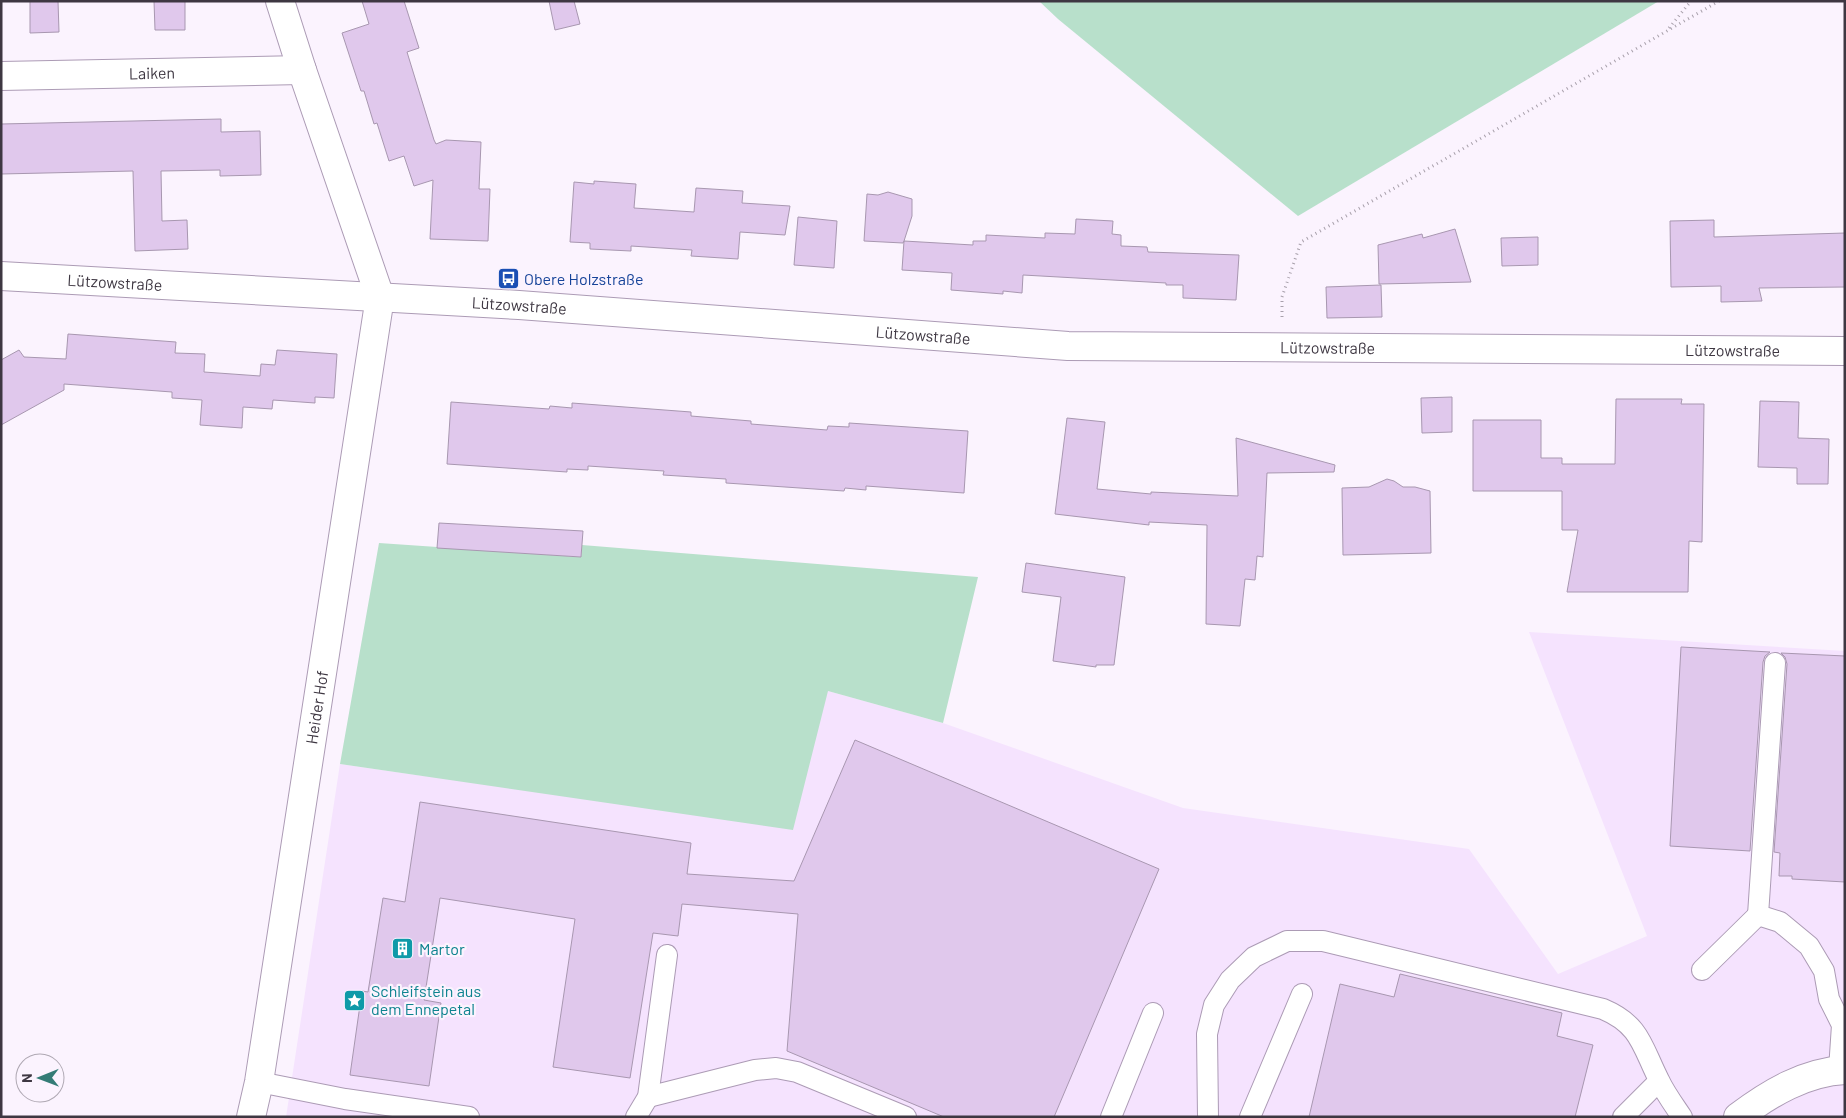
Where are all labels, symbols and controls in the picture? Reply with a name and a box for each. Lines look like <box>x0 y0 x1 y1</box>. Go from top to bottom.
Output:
street label: Laiken <box>129 63 175 82</box>
bus stop icon: Obere Holzstraße <box>496 267 520 291</box>
place label: Obere Holzstraße <box>524 269 643 288</box>
street label: Lützowstraße <box>67 270 163 294</box>
street label: Lützowstraße <box>471 292 567 318</box>
street label: Lützowstraße <box>875 322 971 348</box>
street label: Lützowstraße <box>1280 337 1375 357</box>
street label: Lützowstraße <box>1685 340 1780 360</box>
street label: Heider Hof <box>301 669 331 745</box>
building icon: Martor <box>391 937 415 961</box>
place label: Martor <box>419 939 465 958</box>
place label: Schleifstein aus dem Ennepetal <box>371 981 481 1018</box>
place icon: Schleifstein aus dem Ennepetal <box>343 988 367 1012</box>
north arrow <box>15 1053 65 1103</box>
text: N <box>18 1073 35 1083</box>

